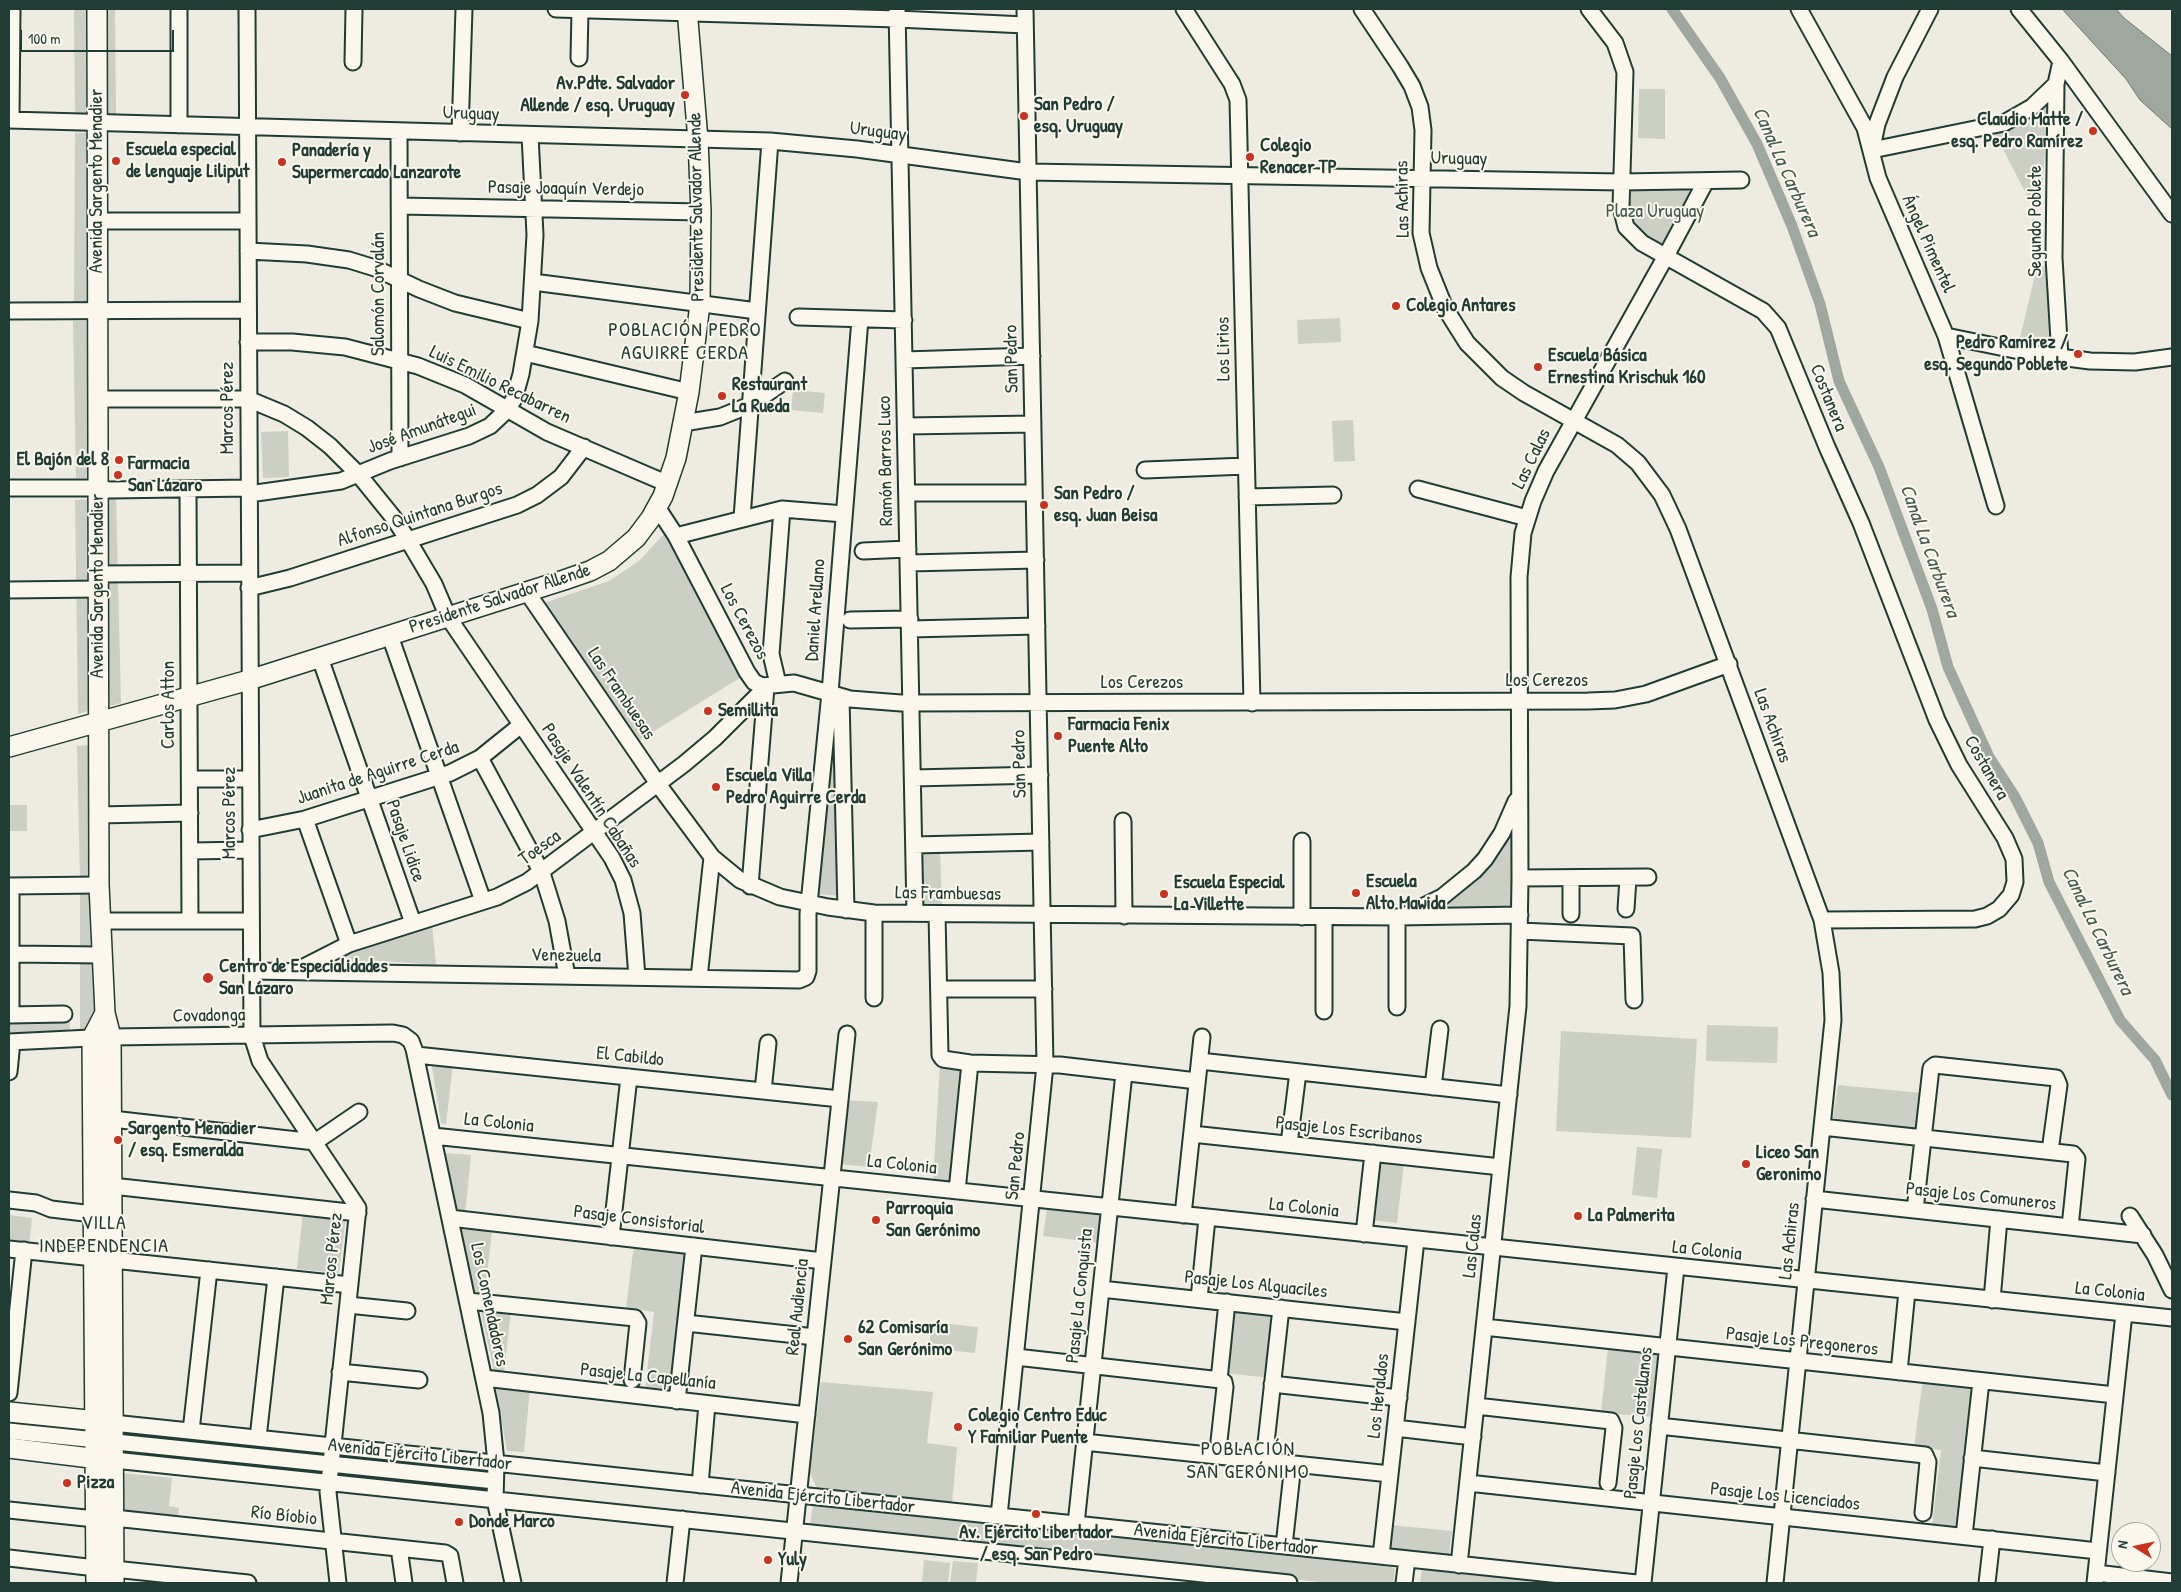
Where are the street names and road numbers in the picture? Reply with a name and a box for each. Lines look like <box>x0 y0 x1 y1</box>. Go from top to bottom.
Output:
street label: Avenida Sargento Menadier <box>86 89 108 273</box>
street label: Uruguay <box>442 102 500 126</box>
street label: Presidente Salvador Allende <box>684 112 710 302</box>
street label: Uruguay <box>848 117 908 147</box>
street label: Uruguay <box>1430 147 1488 171</box>
street label: Las Achiras <box>1391 160 1415 238</box>
street label: Segundo Poblete <box>2025 165 2047 277</box>
street label: Pasaje Joaquín Verdejo <box>488 176 644 202</box>
street label: Ángel Pimentel <box>1896 191 1960 297</box>
street label: Salomón Corvalán <box>368 232 390 356</box>
street label: Los Lirios <box>1212 317 1236 381</box>
street label: San Pedro <box>1000 325 1024 393</box>
street label: Luis Emilio Recabarren <box>426 341 574 429</box>
street label: Costanera <box>1804 361 1852 435</box>
street label: Marcos Pérez <box>217 362 239 454</box>
street label: Ramón Barros Luco <box>873 396 899 526</box>
street label: José Amunátegui <box>364 399 480 459</box>
street label: Las Calas <box>1508 425 1556 493</box>
street label: Alfonso Quintana Burgos <box>335 478 505 552</box>
street label: Avenida Sargento Menadier <box>87 494 109 678</box>
street label: Daniel Arellano <box>801 558 831 662</box>
street label: Presidente Salvador Allende <box>406 559 594 639</box>
street label: Los Cerezos <box>715 580 773 664</box>
street label: Las Frambuesas <box>582 644 660 744</box>
street label: Carlos Atton <box>158 661 180 749</box>
street label: Los Cerezos <box>1506 670 1588 692</box>
street label: Los Cerezos <box>1101 672 1183 694</box>
street label: Las Achiras <box>1748 686 1796 766</box>
street label: Pasaje Valentín Cabañas <box>536 720 646 872</box>
street label: San Pedro <box>1008 730 1032 798</box>
street label: Costanera <box>1959 732 2013 804</box>
street label: Juanita de Aguirre Cerda <box>294 736 462 810</box>
street label: Marcos Pérez <box>219 767 241 859</box>
street label: Pasaje Lidice <box>380 797 430 885</box>
street label: Toesca <box>515 825 565 871</box>
street label: Las Frambuesas <box>895 882 1001 906</box>
street label: Venezuela <box>531 944 601 968</box>
street label: Covadonga <box>172 1004 246 1028</box>
street label: El Cabildo <box>595 1042 665 1072</box>
street label: La Colonia <box>463 1108 535 1138</box>
street label: Pasaje Los Escribanos <box>1274 1112 1424 1150</box>
street label: San Pedro <box>1001 1131 1031 1201</box>
street label: La Colonia <box>866 1150 938 1180</box>
street label: Pasaje Los Comuneros <box>1905 1178 2057 1216</box>
street label: La Colonia <box>1268 1193 1340 1223</box>
street label: Pasaje Consistorial <box>572 1201 706 1239</box>
street label: Las Achiras <box>1775 1201 1805 1281</box>
street label: Marcos Pérez <box>316 1212 348 1306</box>
street label: Las Calas <box>1458 1213 1488 1279</box>
street label: Pasaje La Conquista <box>1062 1228 1098 1364</box>
street label: La Colonia <box>1671 1236 1743 1266</box>
street label: Los Comendadores <box>465 1241 513 1369</box>
street label: Real Audiencia <box>782 1258 814 1356</box>
street label: Pasaje Los Alguaciles <box>1183 1266 1329 1304</box>
street label: La Colonia <box>2074 1277 2146 1307</box>
street label: Pasaje Los Pregoneros <box>1725 1323 1879 1361</box>
street label: Pasaje Los Castellanos <box>1620 1346 1658 1500</box>
street label: Los Heraldos <box>1363 1353 1395 1439</box>
street label: Pasaje La Capellanía <box>579 1359 717 1395</box>
street label: Avenida Ejército Libertador <box>327 1434 513 1476</box>
street label: Avenida Ejército Libertador <box>730 1477 916 1519</box>
street label: Pasaje Los Licenciados <box>1709 1478 1861 1516</box>
street label: Río Bíobio <box>250 1501 318 1531</box>
street label: Avenida Ejército Libertador <box>1133 1519 1319 1561</box>

